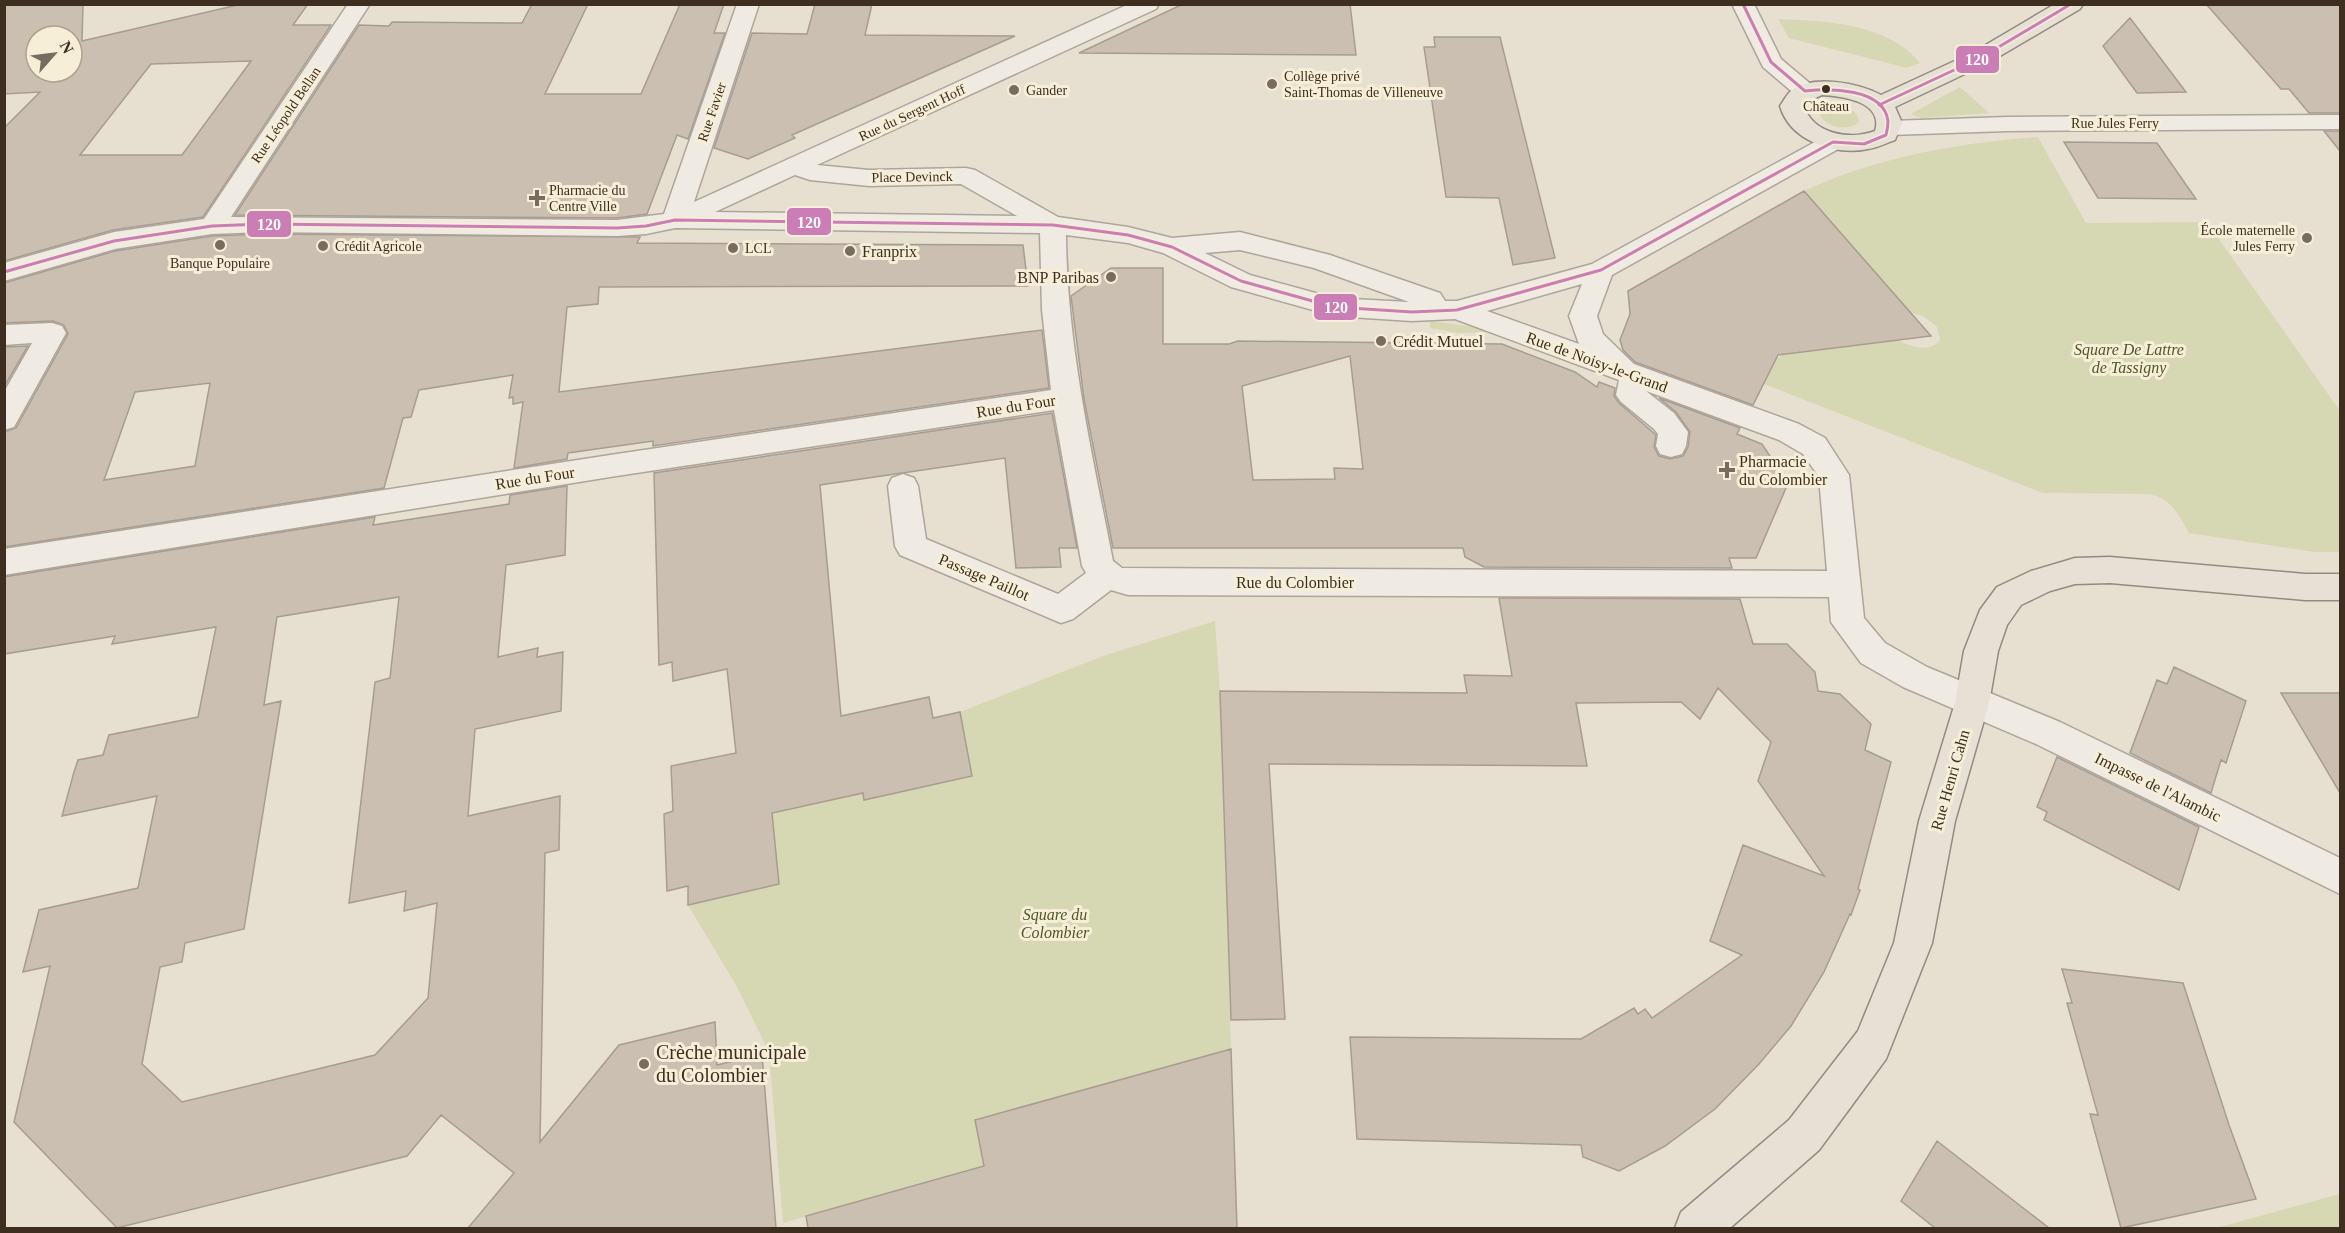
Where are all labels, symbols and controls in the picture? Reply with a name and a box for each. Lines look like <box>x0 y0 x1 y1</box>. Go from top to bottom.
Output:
north arrow <box>24 24 84 84</box>
text: N <box>57 38 77 57</box>
line badge: 120 <box>1955 45 2000 74</box>
text: 120 <box>1965 51 1989 68</box>
street label: Rue Léopold Bellan <box>248 64 324 166</box>
place label: Collège privé Saint-Thomas de Villeneuve <box>1284 69 1443 100</box>
marker: Collège privé Saint-Thomas de Villeneuve <box>1265 77 1279 91</box>
street label: Rue Favier <box>695 80 729 144</box>
street label: Rue du Sergent Hoff <box>856 82 968 144</box>
marker: Gander <box>1007 83 1021 97</box>
place label: Gander <box>1026 83 1068 98</box>
marker: Château <box>1820 83 1832 95</box>
place label: Château <box>1803 99 1849 114</box>
street label: Rue Jules Ferry <box>2071 116 2159 131</box>
street label: Place Devinck <box>871 169 953 185</box>
place label: Pharmacie du Centre Ville <box>549 183 626 214</box>
marker: Pharmacie du Centre Ville <box>530 191 544 205</box>
line badge: 120 <box>786 207 832 236</box>
line badge: 120 <box>246 210 292 238</box>
text: 120 <box>797 214 821 231</box>
text: 120 <box>257 216 281 233</box>
place label: École maternelle Jules Ferry <box>2201 222 2295 254</box>
marker: École maternelle Jules Ferry <box>2300 231 2314 245</box>
marker: Banque Populaire <box>213 238 227 252</box>
marker: Crédit Agricole <box>316 239 330 253</box>
place label: Crédit Agricole <box>335 239 422 254</box>
marker: LCL <box>726 241 740 255</box>
place label: LCL <box>745 241 771 256</box>
place label: Franprix <box>862 243 917 261</box>
marker: Franprix <box>843 244 857 258</box>
place label: Banque Populaire <box>170 256 270 271</box>
place label: BNP Paribas <box>1017 269 1099 286</box>
marker: BNP Paribas <box>1104 270 1118 284</box>
line badge: 120 <box>1313 293 1358 321</box>
text: 120 <box>1324 299 1348 316</box>
street label: Rue de Noisy-le-Grand <box>1524 328 1670 396</box>
place label: Crédit Mutuel <box>1393 333 1484 350</box>
marker: Crédit Mutuel <box>1374 334 1388 348</box>
park label: Square De Lattre de Tassigny <box>2074 341 2184 377</box>
street label: Rue du Four <box>975 391 1058 421</box>
place label: Pharmacie du Colombier <box>1739 453 1828 488</box>
street label: Rue du Four <box>494 463 577 493</box>
marker: Pharmacie du Colombier <box>1720 463 1734 477</box>
street label: Passage Paillot <box>936 550 1032 605</box>
street label: Rue du Colombier <box>1236 574 1355 591</box>
street label: Rue Henri Cahn <box>1927 728 1973 832</box>
street label: Impasse de l'Alambic <box>2092 749 2224 826</box>
park label: Square du Colombier <box>1021 906 1090 941</box>
place label: Crèche municipale du Colombier <box>656 1041 807 1086</box>
marker: Crèche municipale du Colombier <box>637 1057 651 1071</box>

